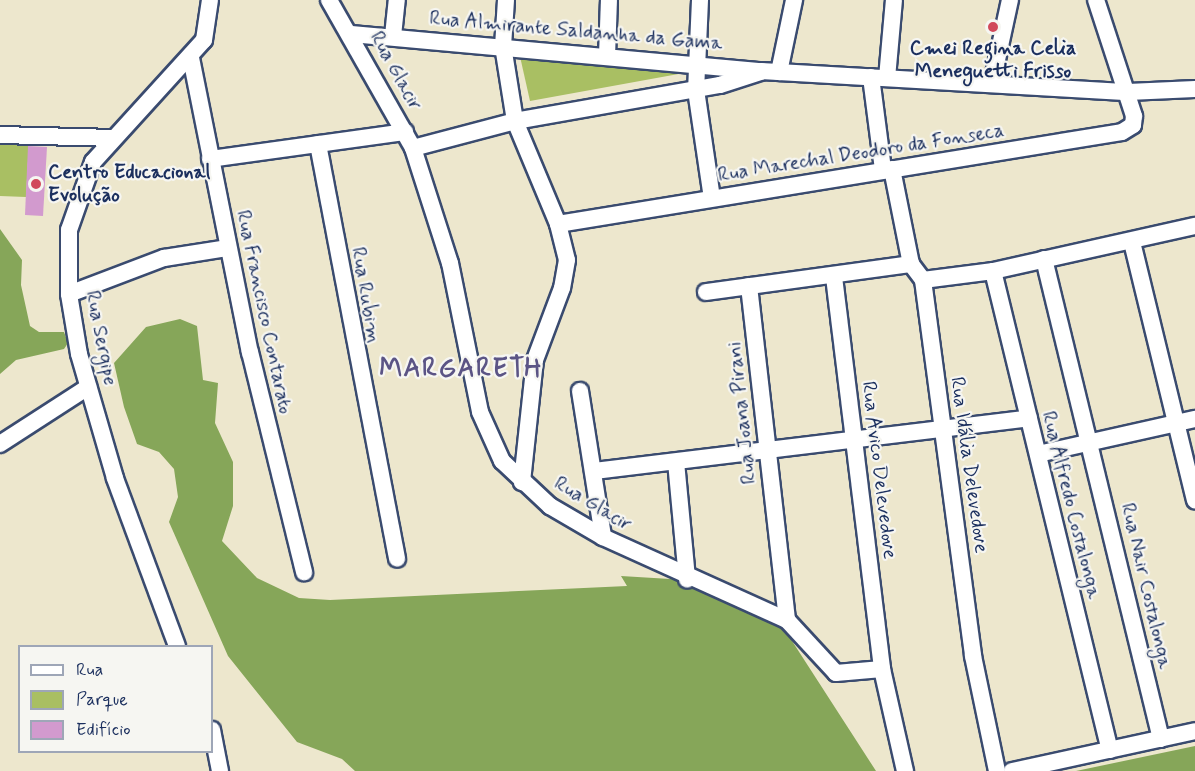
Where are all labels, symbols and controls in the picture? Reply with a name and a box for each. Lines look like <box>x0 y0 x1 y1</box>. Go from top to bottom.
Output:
street label: Rua Almirante Saldanha da Gama <box>430 6 722 56</box>
marker: Cmei Regina Celia Meneguetti Frisso <box>986 20 1000 34</box>
street label: Rua Glacir <box>365 28 427 114</box>
place label: Cmei Regina Celia Meneguetti Frisso <box>910 36 1076 83</box>
street label: Rua Marechal Deodoro da Fonseca <box>720 119 1002 187</box>
place label: Centro Educacional Evolução <box>48 160 210 207</box>
marker: Centro Educacional Evolução <box>29 177 43 191</box>
street label: Rua Francisco Contarato <box>230 207 298 417</box>
street label: Rua Rubim <box>346 246 386 344</box>
street label: Rua Sergipe <box>80 288 122 388</box>
street label: Rua Joana Pirani <box>722 339 762 487</box>
district label: MARGARETH <box>378 354 544 386</box>
street label: Rua Idália Delevedove <box>944 373 994 557</box>
street label: Rua Avico Delevedove <box>856 382 902 558</box>
street label: Rua Alfredo Costalonga <box>1036 407 1106 603</box>
street label: Rua Glacir <box>550 472 636 536</box>
street label: Rua Nair Costalonga <box>1115 500 1177 672</box>
legend <box>18 645 213 753</box>
text: Rua <box>76 658 103 682</box>
text: Parque <box>76 688 128 712</box>
text: Edifício <box>76 718 131 742</box>

